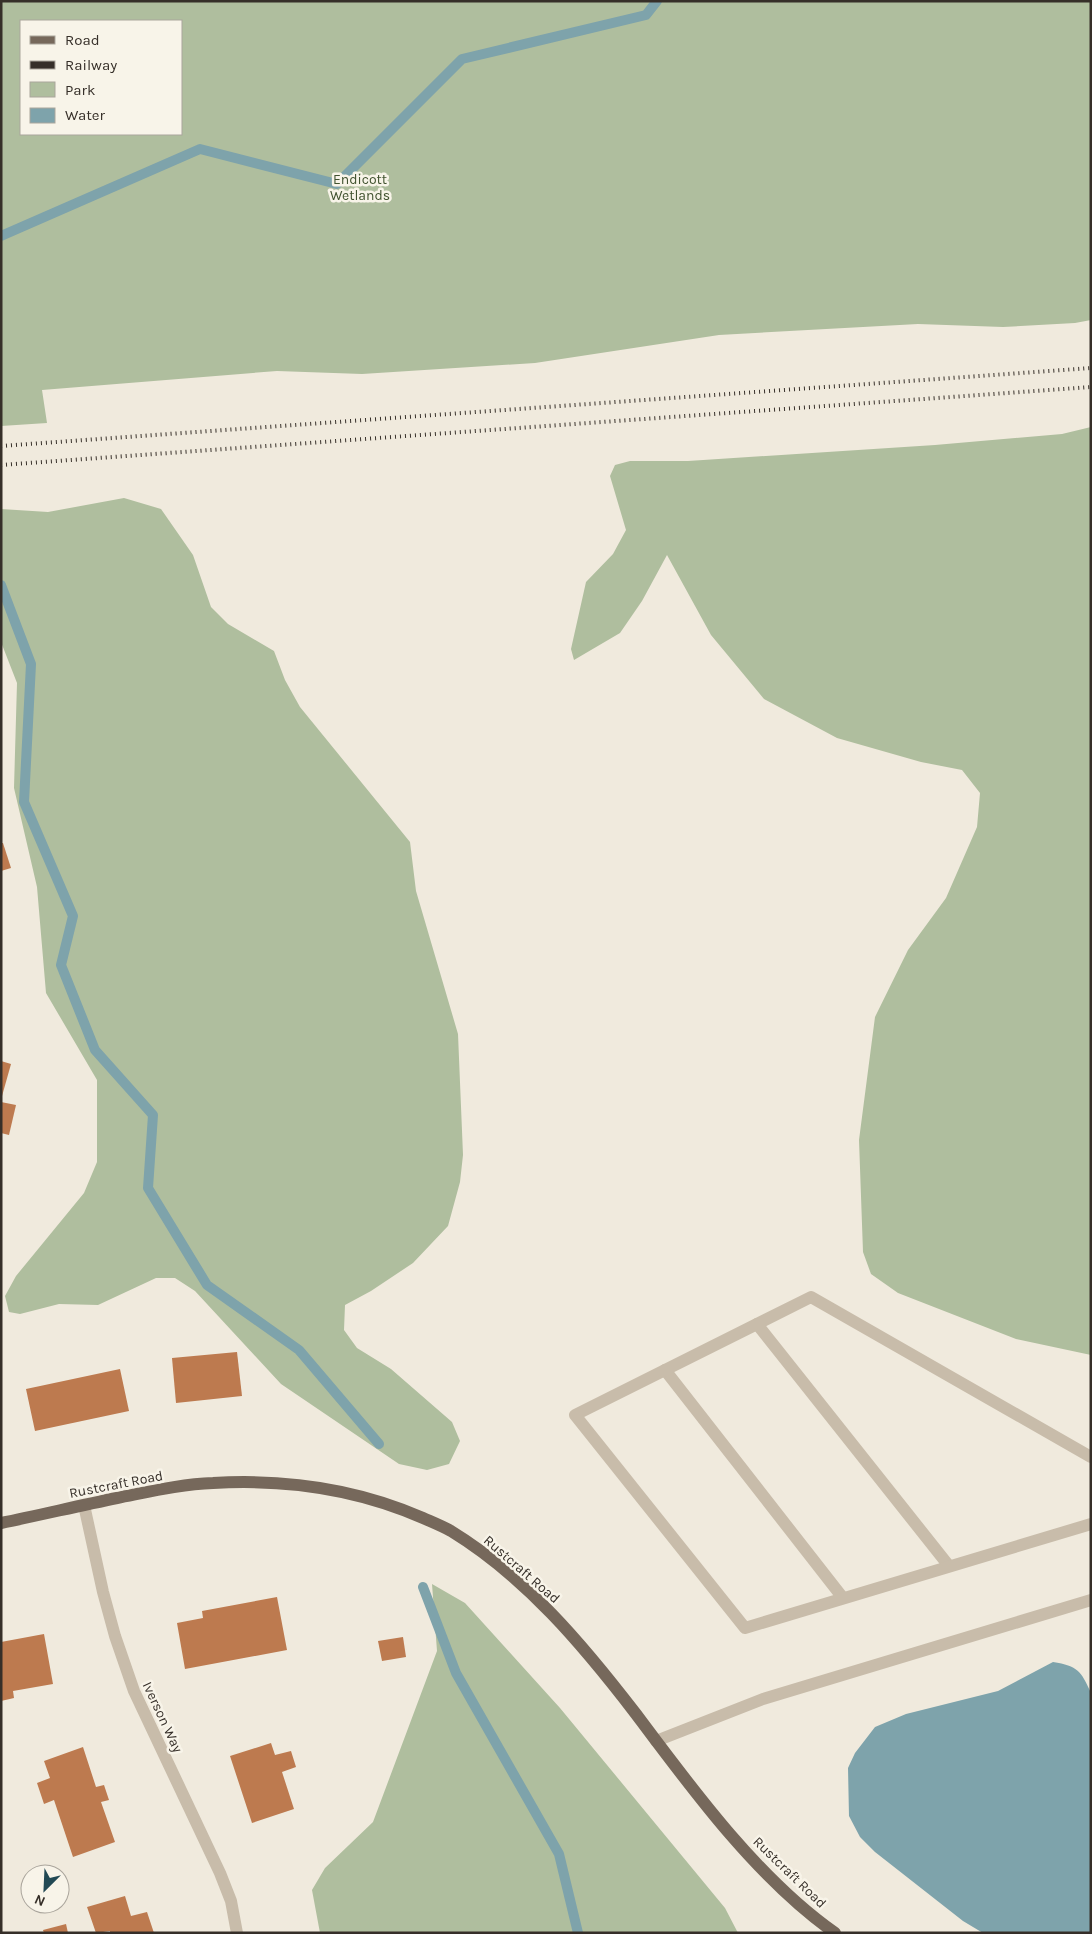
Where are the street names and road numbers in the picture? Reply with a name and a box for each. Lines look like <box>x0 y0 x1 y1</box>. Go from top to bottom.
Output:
street label: Rustcraft Road <box>68 1467 164 1502</box>
street label: Rustcraft Road <box>480 1532 563 1607</box>
street label: Iverson Way <box>139 1679 187 1756</box>
street label: Rustcraft Road <box>749 1833 830 1912</box>

